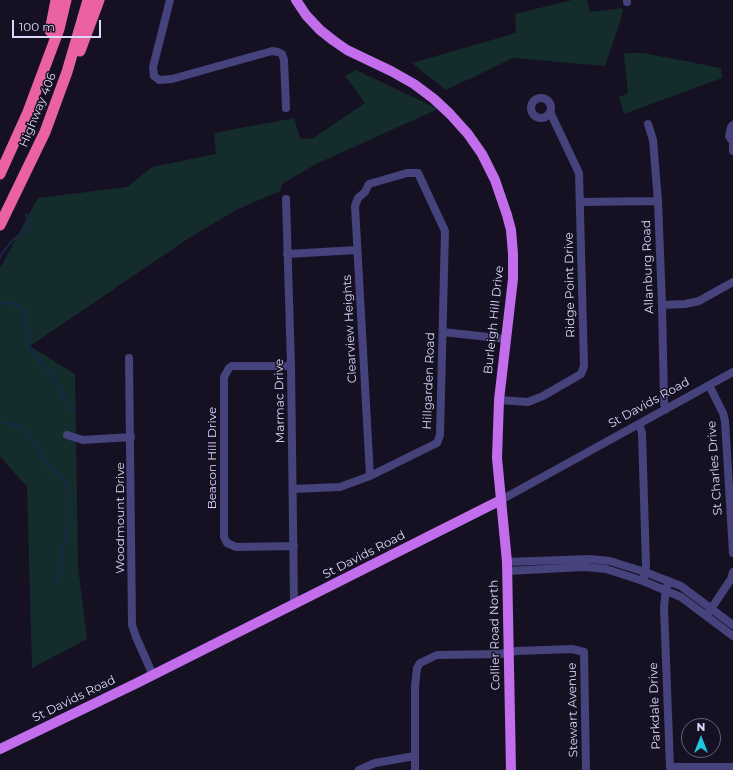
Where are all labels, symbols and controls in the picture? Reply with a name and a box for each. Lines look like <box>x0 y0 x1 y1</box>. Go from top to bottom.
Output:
scale bar <box>14 12 103 38</box>
text: 100 m <box>19 19 55 34</box>
street label: Highway 406 <box>16 71 60 149</box>
street label: Allanburg Road <box>639 220 657 314</box>
street label: Ridge Point Drive <box>562 232 578 338</box>
street label: Burleigh Hill Drive <box>481 265 507 375</box>
street label: Clearview Heights <box>340 274 360 384</box>
street label: Hillgarden Road <box>420 332 438 430</box>
street label: Marmac Drive <box>272 359 288 443</box>
street label: St Davids Road <box>606 375 692 431</box>
street label: Beacon Hill Drive <box>205 407 219 509</box>
street label: St Charles Drive <box>705 420 725 516</box>
street label: Woodmount Drive <box>113 462 127 574</box>
street label: St Davids Road <box>320 528 408 582</box>
street label: Collier Road North <box>487 580 503 690</box>
street label: Stewart Avenue <box>565 662 581 758</box>
street label: Parkdale Drive <box>646 662 664 750</box>
street label: St Davids Road <box>30 673 118 725</box>
north arrow <box>681 718 721 758</box>
text: N <box>697 720 705 734</box>

